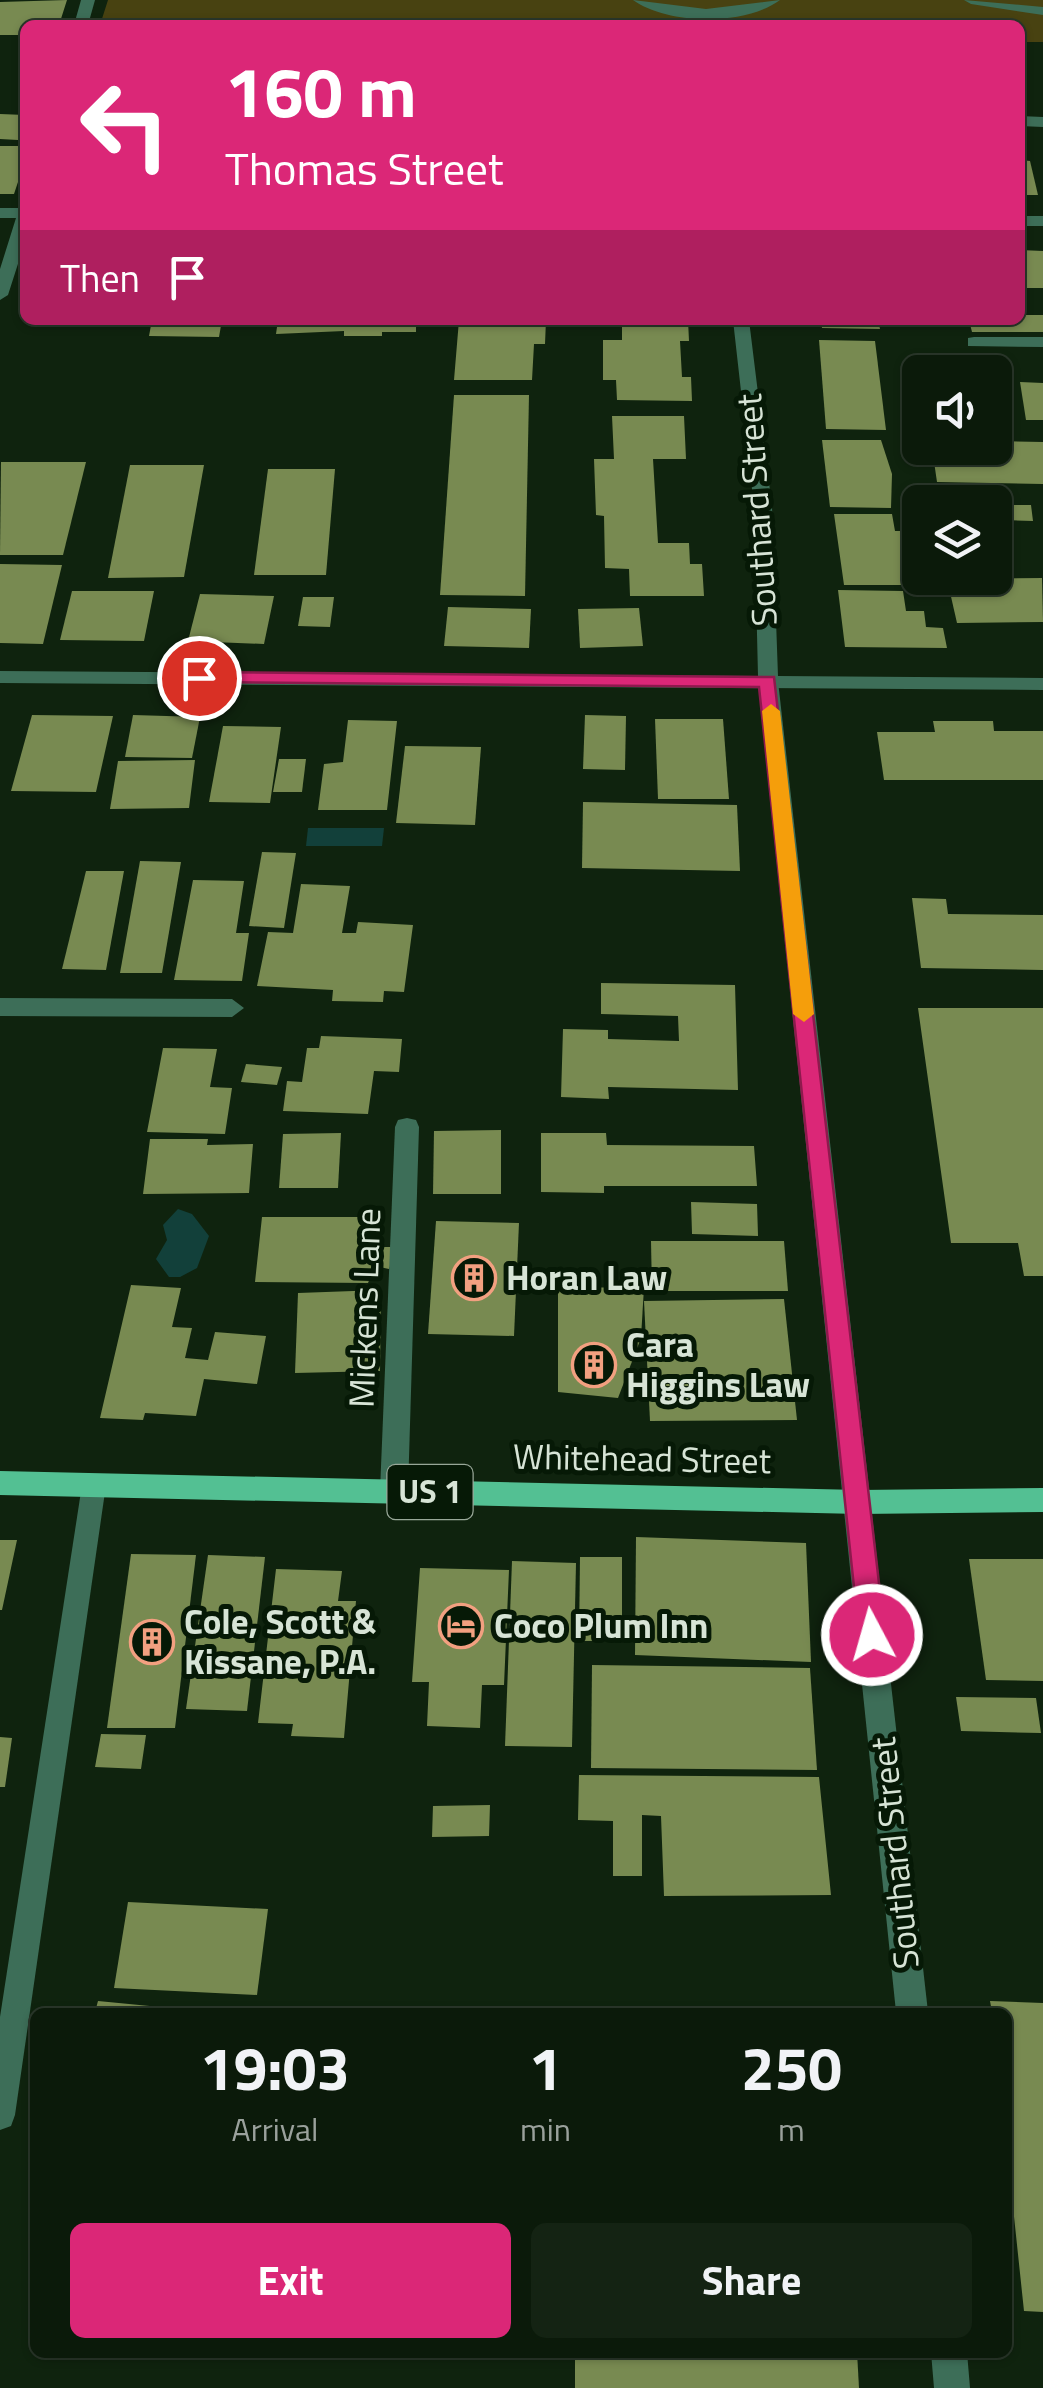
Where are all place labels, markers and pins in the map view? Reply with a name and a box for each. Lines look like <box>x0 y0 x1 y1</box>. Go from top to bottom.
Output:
pin <box>157 636 242 721</box>
place label: Horan Law <box>506 1250 667 1304</box>
building icon: Horan Law <box>451 1255 497 1301</box>
place label: Cara Higgins Law <box>626 1317 810 1411</box>
building icon: Cara Higgins Law <box>571 1342 617 1388</box>
place label: Cole, Scott & Kissane, P.A. <box>184 1594 377 1688</box>
place label: Coco Plum Inn <box>494 1598 708 1652</box>
hotel icon: Coco Plum Inn <box>438 1603 484 1649</box>
building icon: Cole, Scott & Kissane, P.A. <box>129 1619 175 1665</box>

